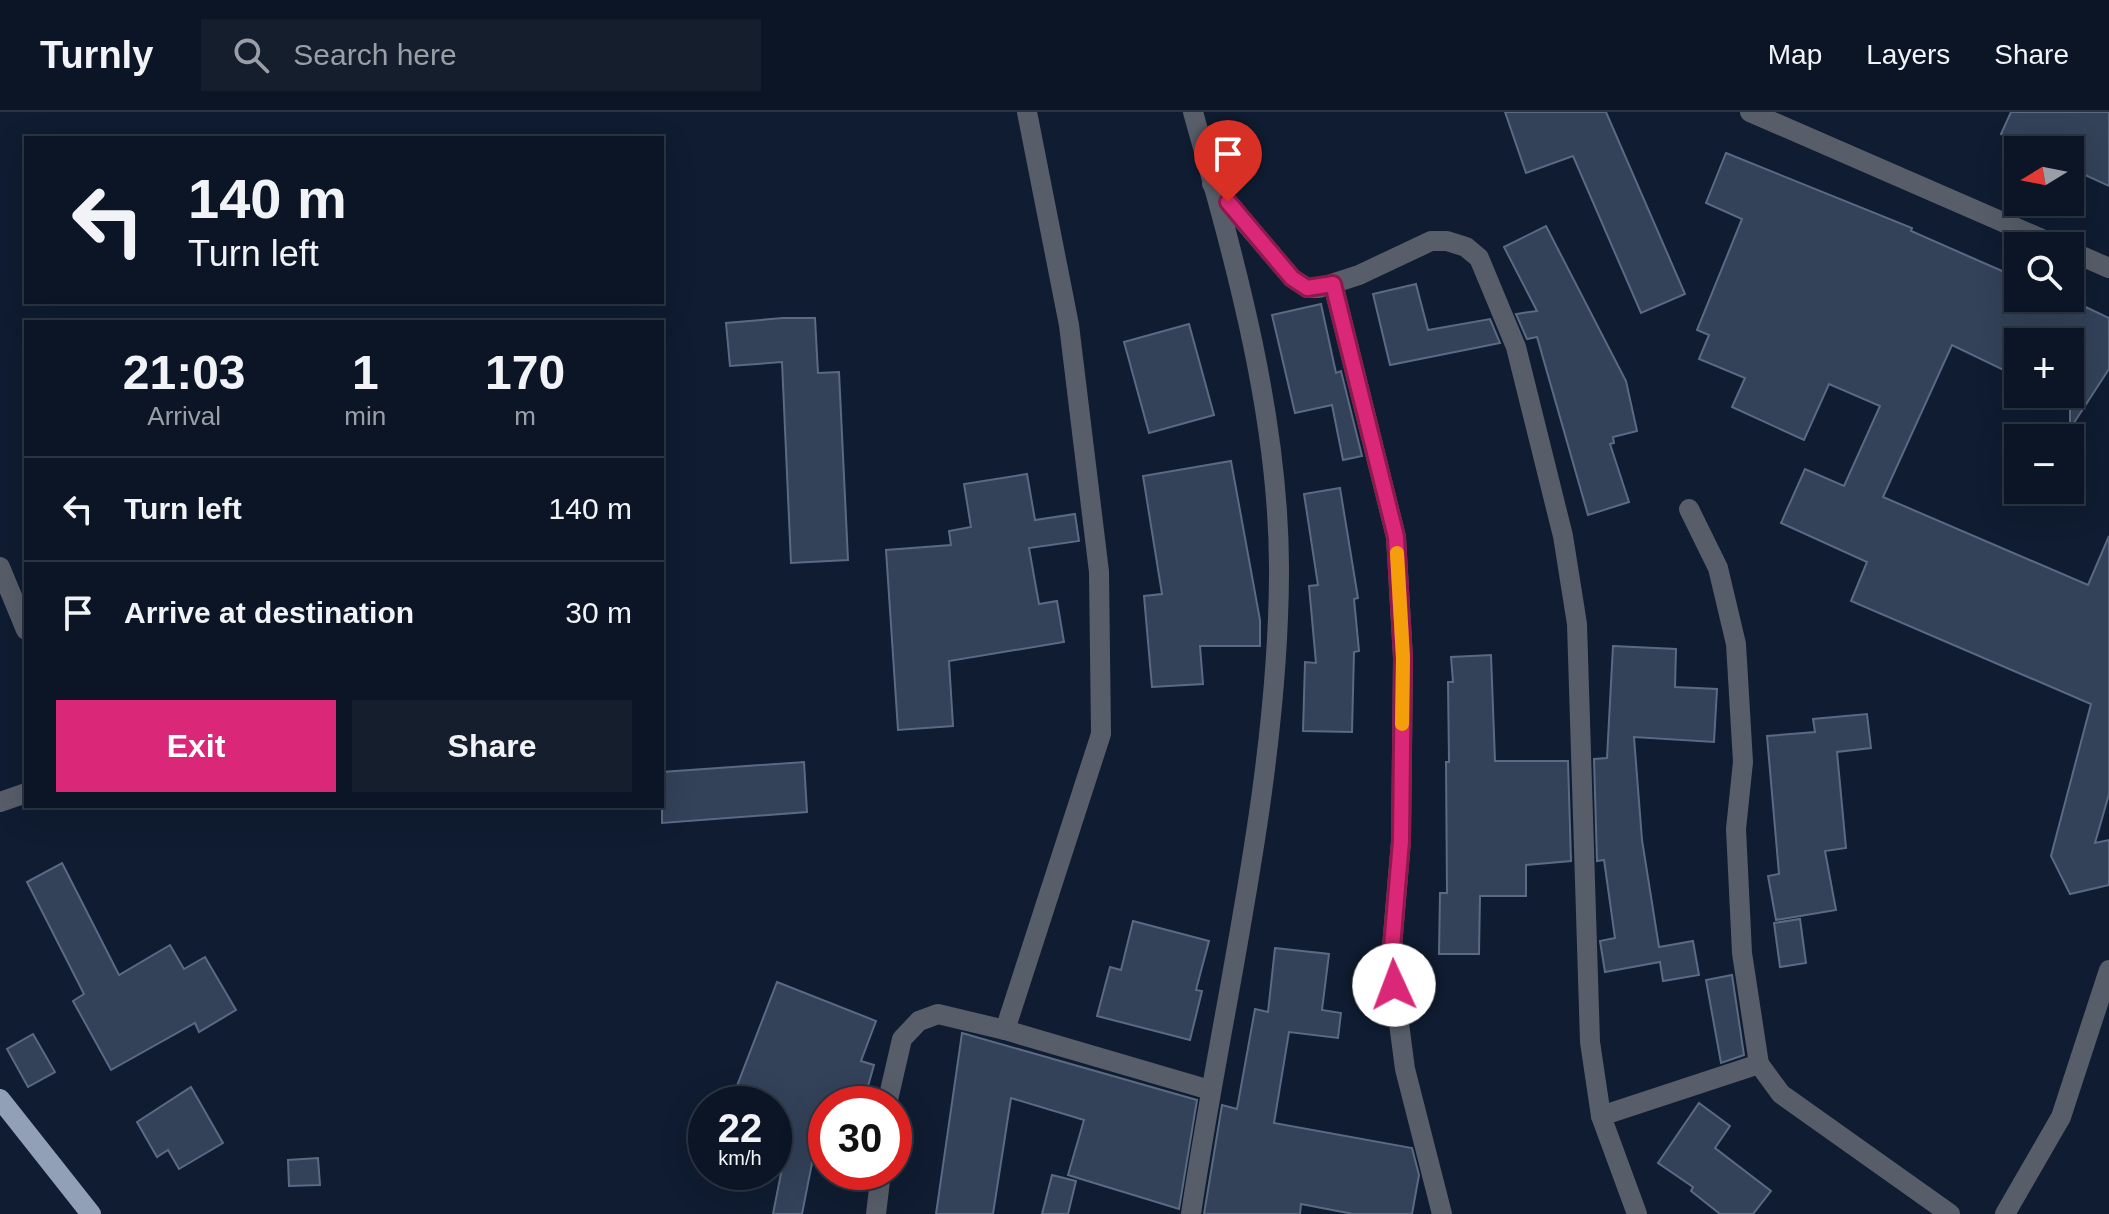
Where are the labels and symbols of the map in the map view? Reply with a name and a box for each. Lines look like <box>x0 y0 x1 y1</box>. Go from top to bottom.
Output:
pin <box>1194 120 1262 202</box>
north arrow <box>2004 136 2084 216</box>
position arrow <box>1352 943 1436 1027</box>
speed limit sign: 30 <box>808 1086 912 1190</box>

